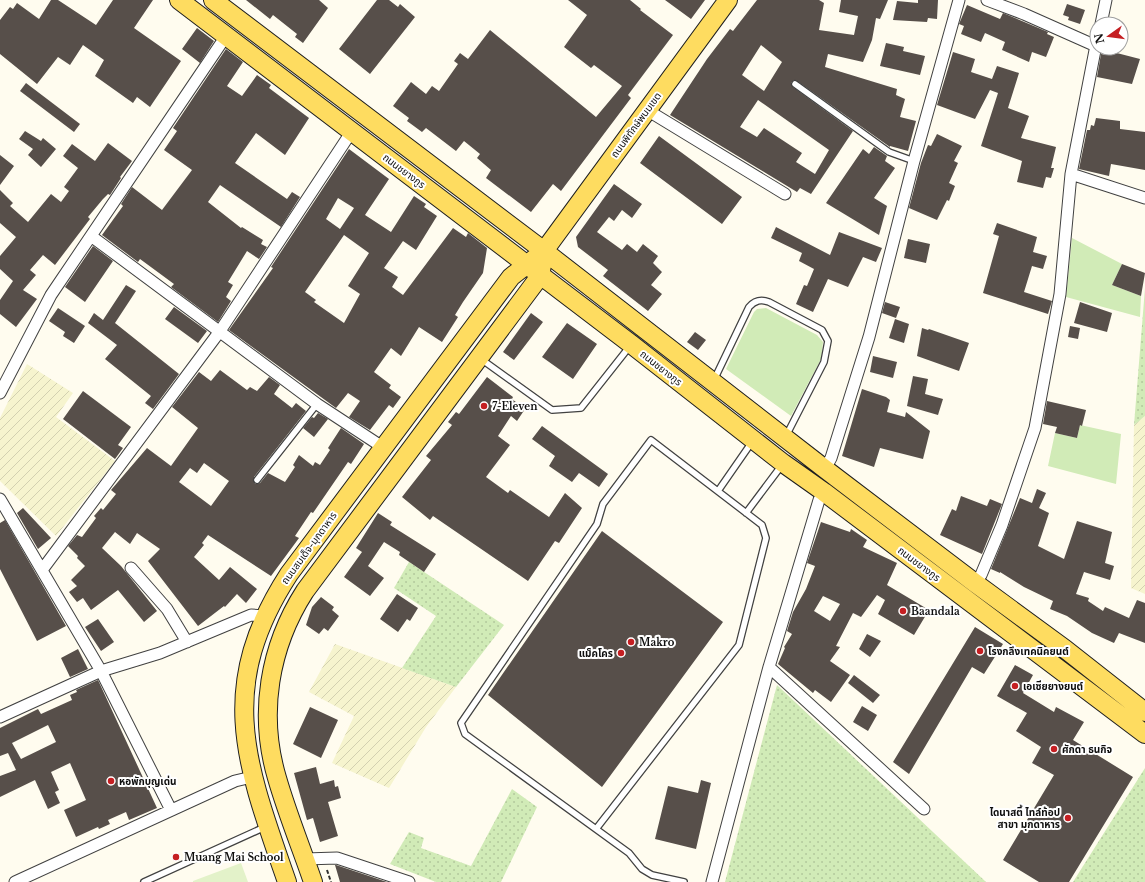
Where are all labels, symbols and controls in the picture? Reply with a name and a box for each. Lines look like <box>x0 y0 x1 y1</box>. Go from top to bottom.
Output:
north arrow <box>1089 16 1129 56</box>
text: N <box>1091 31 1107 45</box>
street label: ถนนพิทักษ์พนมเขต <box>608 90 664 160</box>
street label: ถนนชยางกูร <box>380 151 428 191</box>
street label: ถนนชยางกูร <box>637 347 685 389</box>
place label: 7-Eleven <box>492 400 538 413</box>
marker: 7-Eleven <box>479 401 489 411</box>
street label: ถนนสมเด็จ-มุกดาหาร <box>278 509 340 587</box>
street label: ถนนชยางกูร <box>895 544 943 584</box>
place label: Baandala <box>911 605 960 618</box>
marker: Baandala <box>898 606 908 616</box>
place label: Makro <box>639 636 675 649</box>
marker: Makro <box>626 637 636 647</box>
place label: โรงกลึงเทคนิคยนต์ <box>988 645 1069 658</box>
marker: โรงกลึงเทคนิคยนต์ <box>975 646 985 656</box>
place label: แม็คโคร <box>579 647 613 660</box>
marker: แม็คโคร <box>616 648 626 658</box>
place label: เอเซียยางยนต์ <box>1023 680 1083 693</box>
marker: เอเซียยางยนต์ <box>1010 681 1020 691</box>
place label: ศักดา ธนกิจ <box>1062 743 1112 756</box>
marker: ศักดา ธนกิจ <box>1049 744 1059 754</box>
place label: หอพักบุญเด่น <box>119 775 176 788</box>
marker: หอพักบุญเด่น <box>106 776 116 786</box>
place label: ไดนาสตี้ ไทล์ท้อป สาขา มุกดาหาร <box>990 804 1060 831</box>
marker: ไดนาสตี้ ไทล์ท้อป สาขา มุกดาหาร <box>1063 813 1073 823</box>
place label: Muang Mai School <box>184 851 284 864</box>
marker: Muang Mai School <box>171 852 181 862</box>

